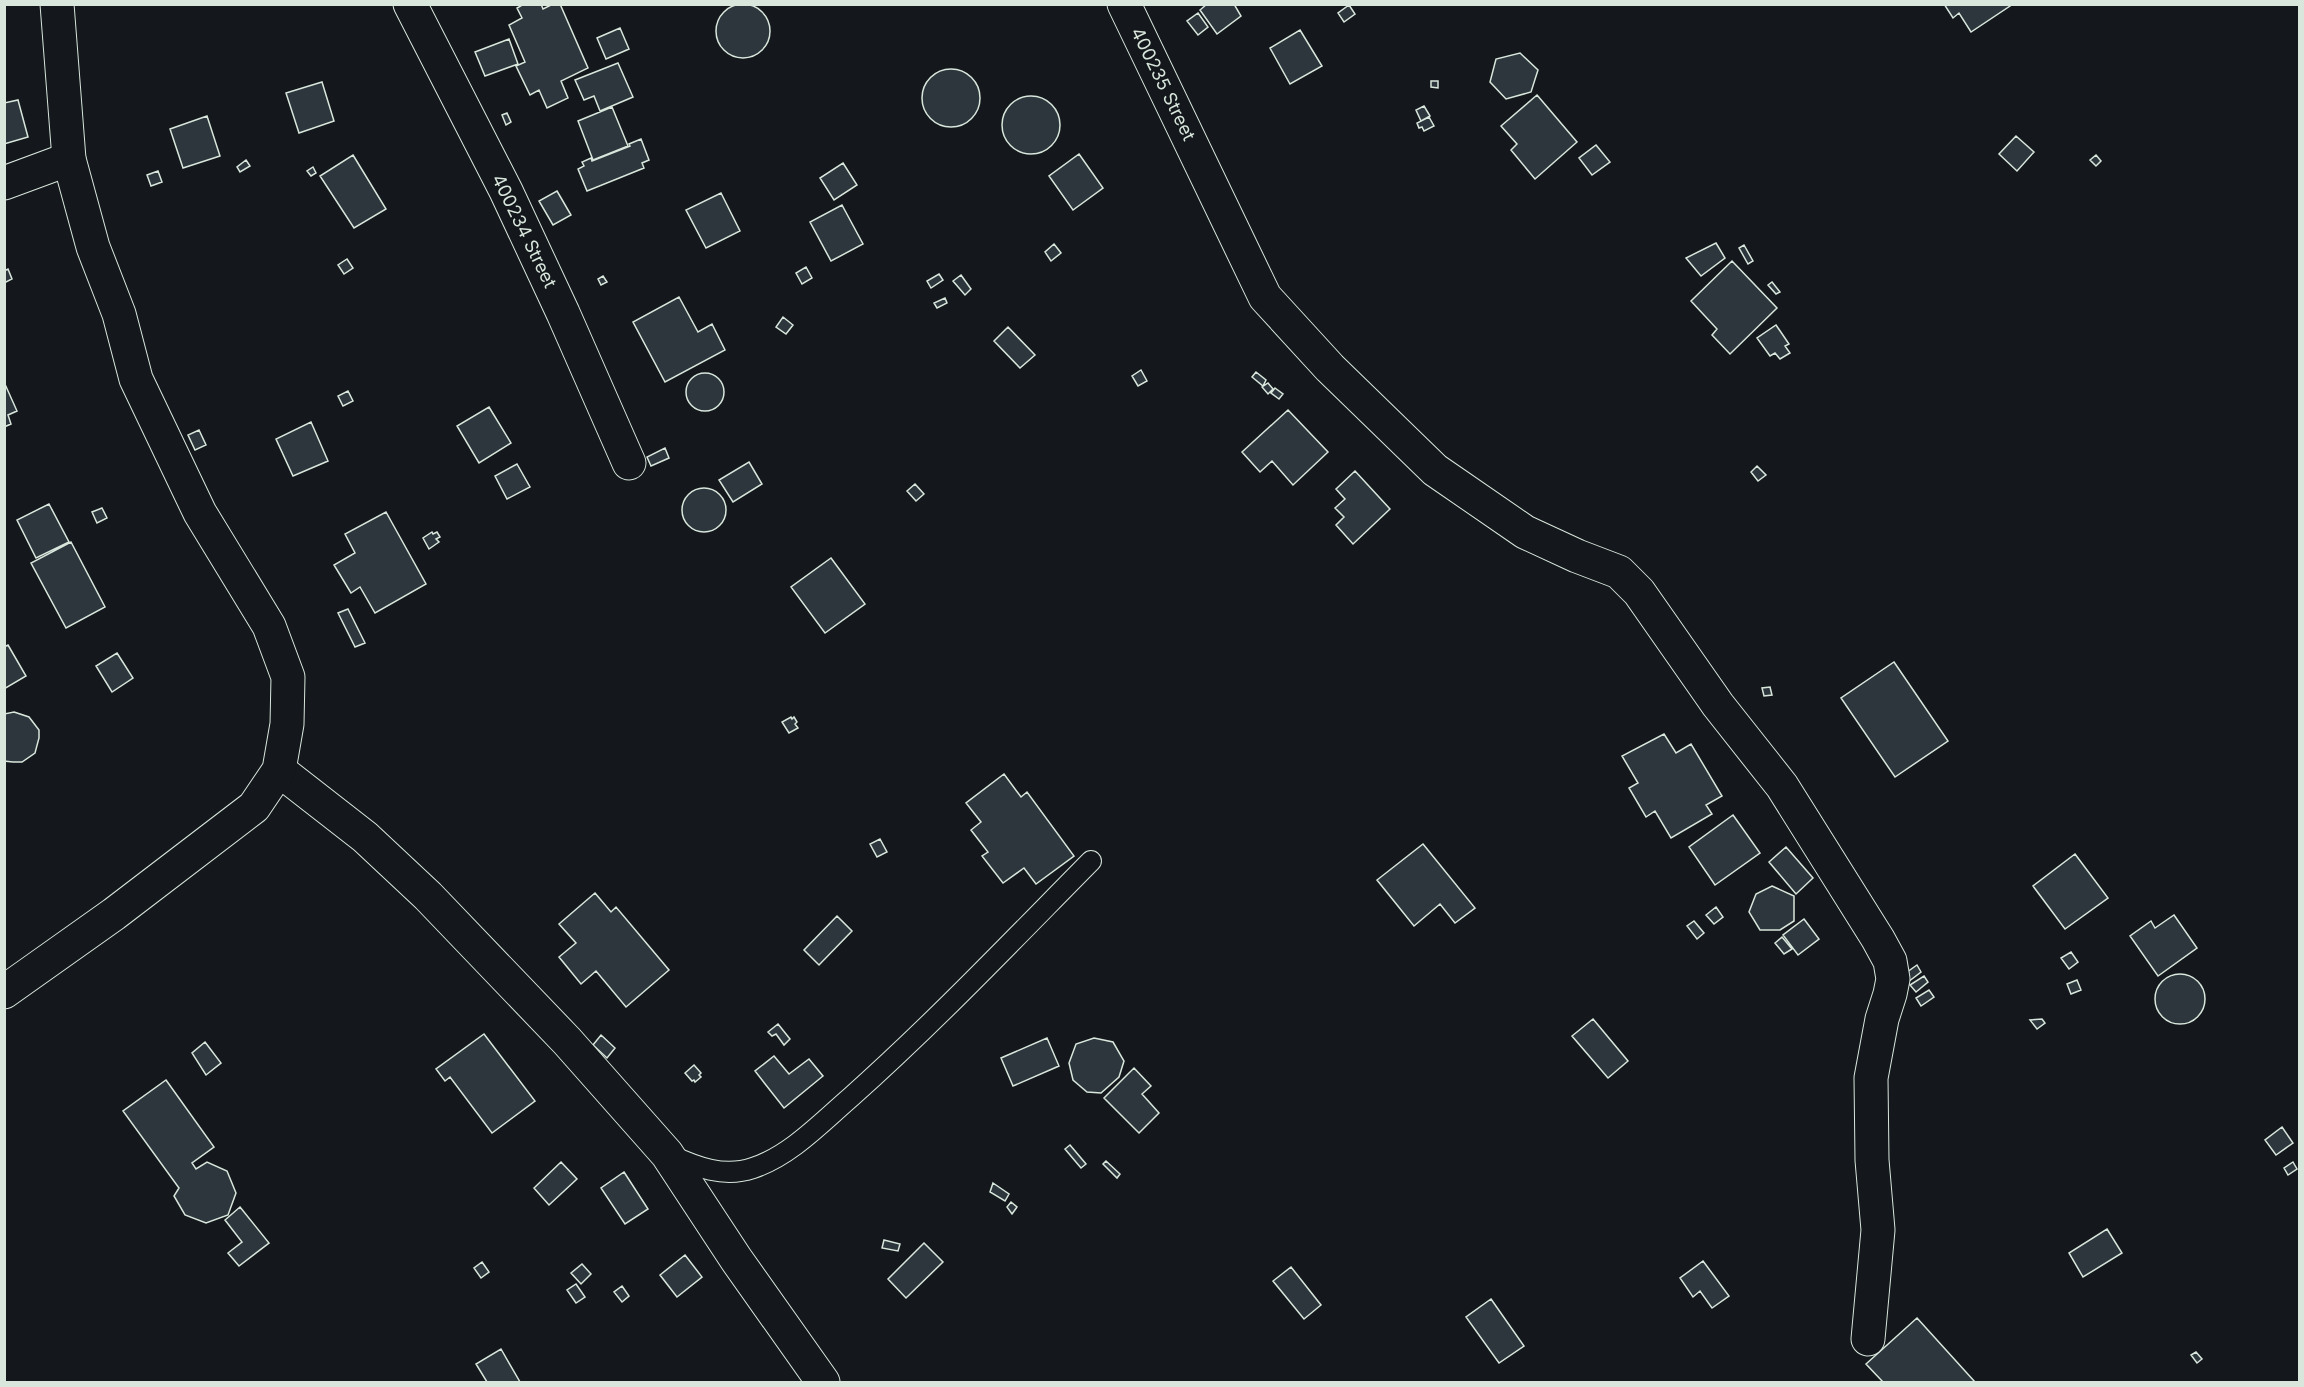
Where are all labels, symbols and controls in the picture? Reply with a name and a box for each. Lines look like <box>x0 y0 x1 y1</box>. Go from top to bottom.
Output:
street label: 400235 Street <box>1127 24 1200 144</box>
street label: 400234 Street <box>488 170 561 291</box>

